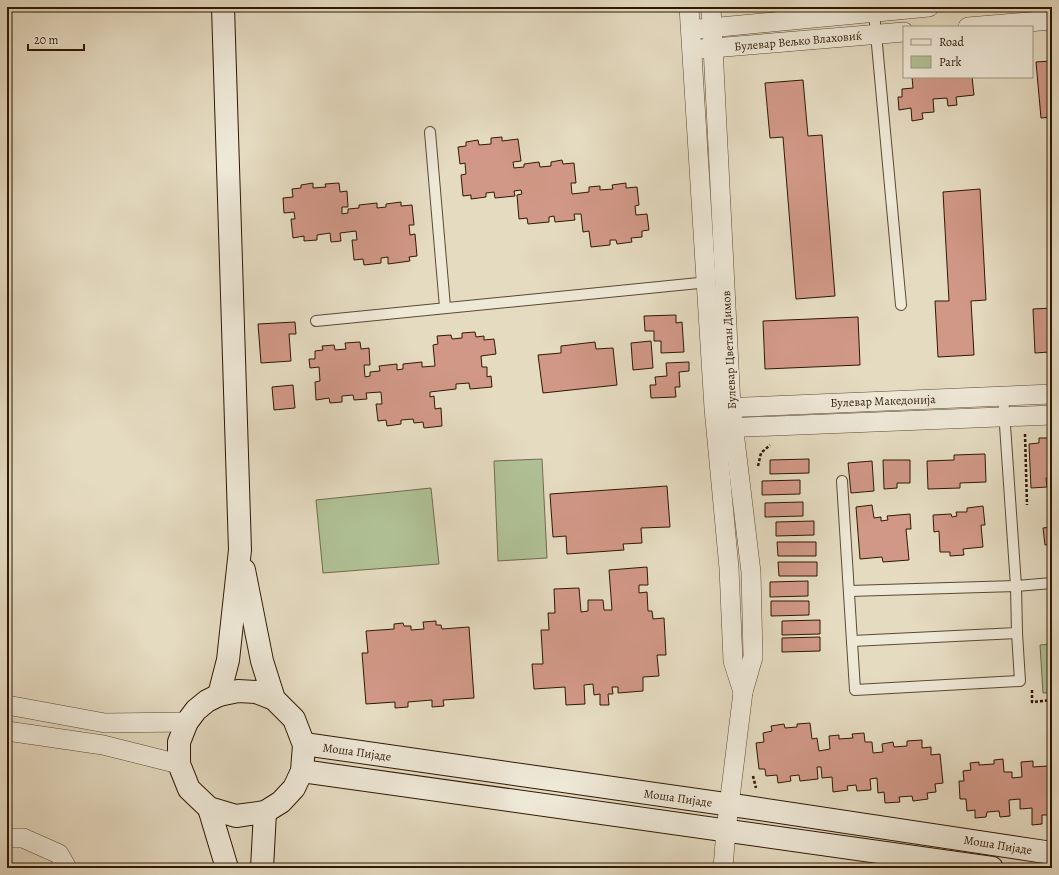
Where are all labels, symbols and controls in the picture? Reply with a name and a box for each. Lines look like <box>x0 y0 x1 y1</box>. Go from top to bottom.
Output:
scale bar <box>28 26 84 52</box>
legend <box>903 26 1033 78</box>
street label: Булевар Вељко Влаховиќ <box>734 27 862 55</box>
text: 20 m <box>34 32 58 48</box>
text: Road <box>939 34 965 50</box>
text: Park <box>939 54 962 70</box>
street label: Булевар Цветан Димов <box>718 290 740 410</box>
street label: Булевар Македонија <box>830 391 936 411</box>
street label: Моша Пијаде <box>322 739 392 765</box>
street label: Моша Пијаде <box>643 785 713 811</box>
street label: Моша Пијаде <box>963 832 1033 858</box>

